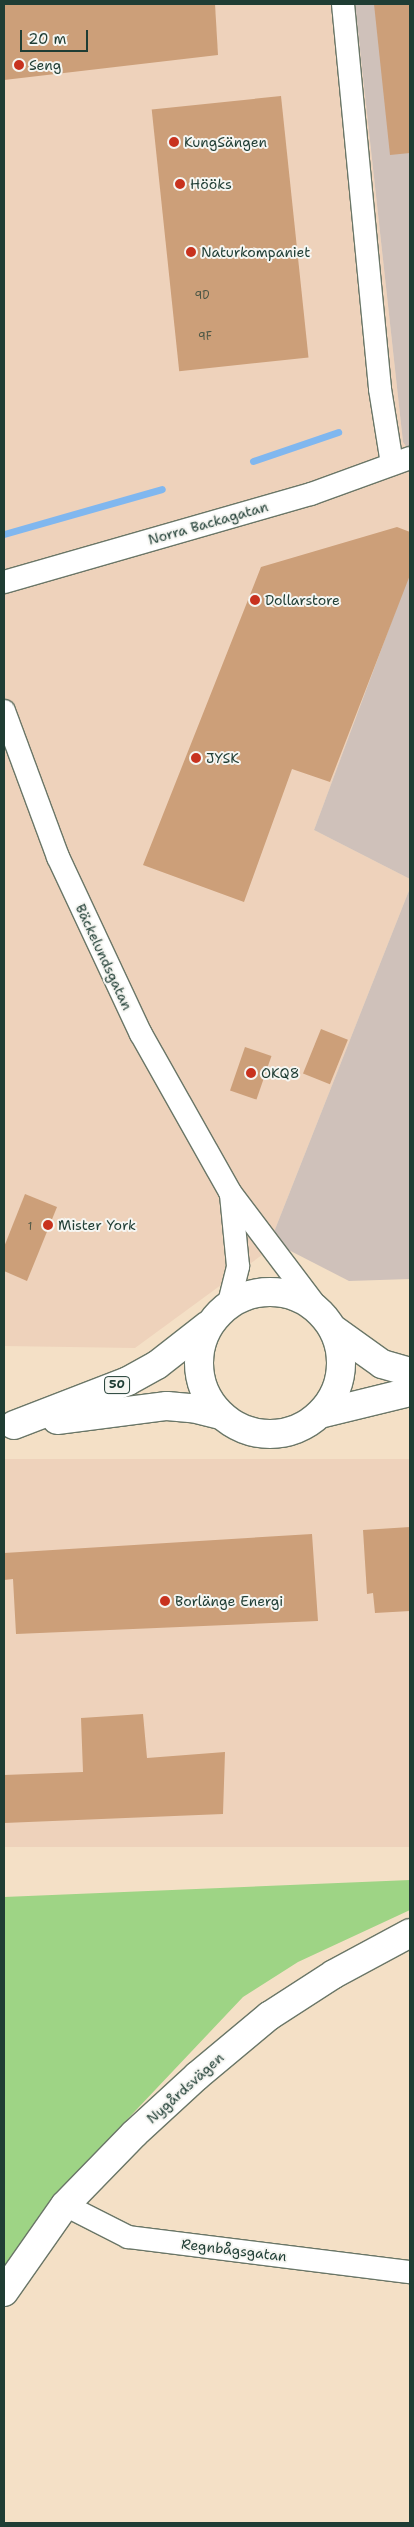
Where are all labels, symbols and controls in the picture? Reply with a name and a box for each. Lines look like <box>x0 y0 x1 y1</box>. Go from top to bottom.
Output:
scale bar <box>22 20 90 52</box>
text: 20 m <box>28 29 67 49</box>
place label: Seng <box>29 57 61 73</box>
marker: Seng <box>13 59 25 71</box>
place label: KungSängen <box>184 134 267 150</box>
marker: KungSängen <box>168 136 180 148</box>
place label: Hööks <box>190 176 232 192</box>
marker: Hööks <box>174 178 186 190</box>
place label: Naturkompaniet <box>201 244 310 260</box>
marker: Naturkompaniet <box>185 246 197 258</box>
house number: 9D <box>195 289 209 303</box>
house number: 9F <box>198 330 212 344</box>
street label: Norra Backagatan <box>146 498 270 548</box>
place label: Dollarstore <box>265 592 340 608</box>
marker: Dollarstore <box>249 594 261 606</box>
place label: JYSK <box>206 750 239 766</box>
marker: JYSK <box>190 752 202 764</box>
street label: Bäckelundsgatan <box>72 901 136 1013</box>
place label: OKQ8 <box>261 1065 299 1081</box>
marker: OKQ8 <box>245 1067 257 1079</box>
place label: Mister York <box>58 1217 136 1233</box>
marker: Mister York <box>42 1219 54 1231</box>
house number: 1 <box>28 1220 32 1234</box>
road number: 50 <box>103 1376 131 1394</box>
place label: Borlänge Energi <box>175 1593 283 1609</box>
marker: Borlänge Energi <box>159 1595 171 1607</box>
street label: Nygårdsvägen <box>143 2049 227 2127</box>
street label: Regnbågsgatan <box>180 2235 288 2265</box>

